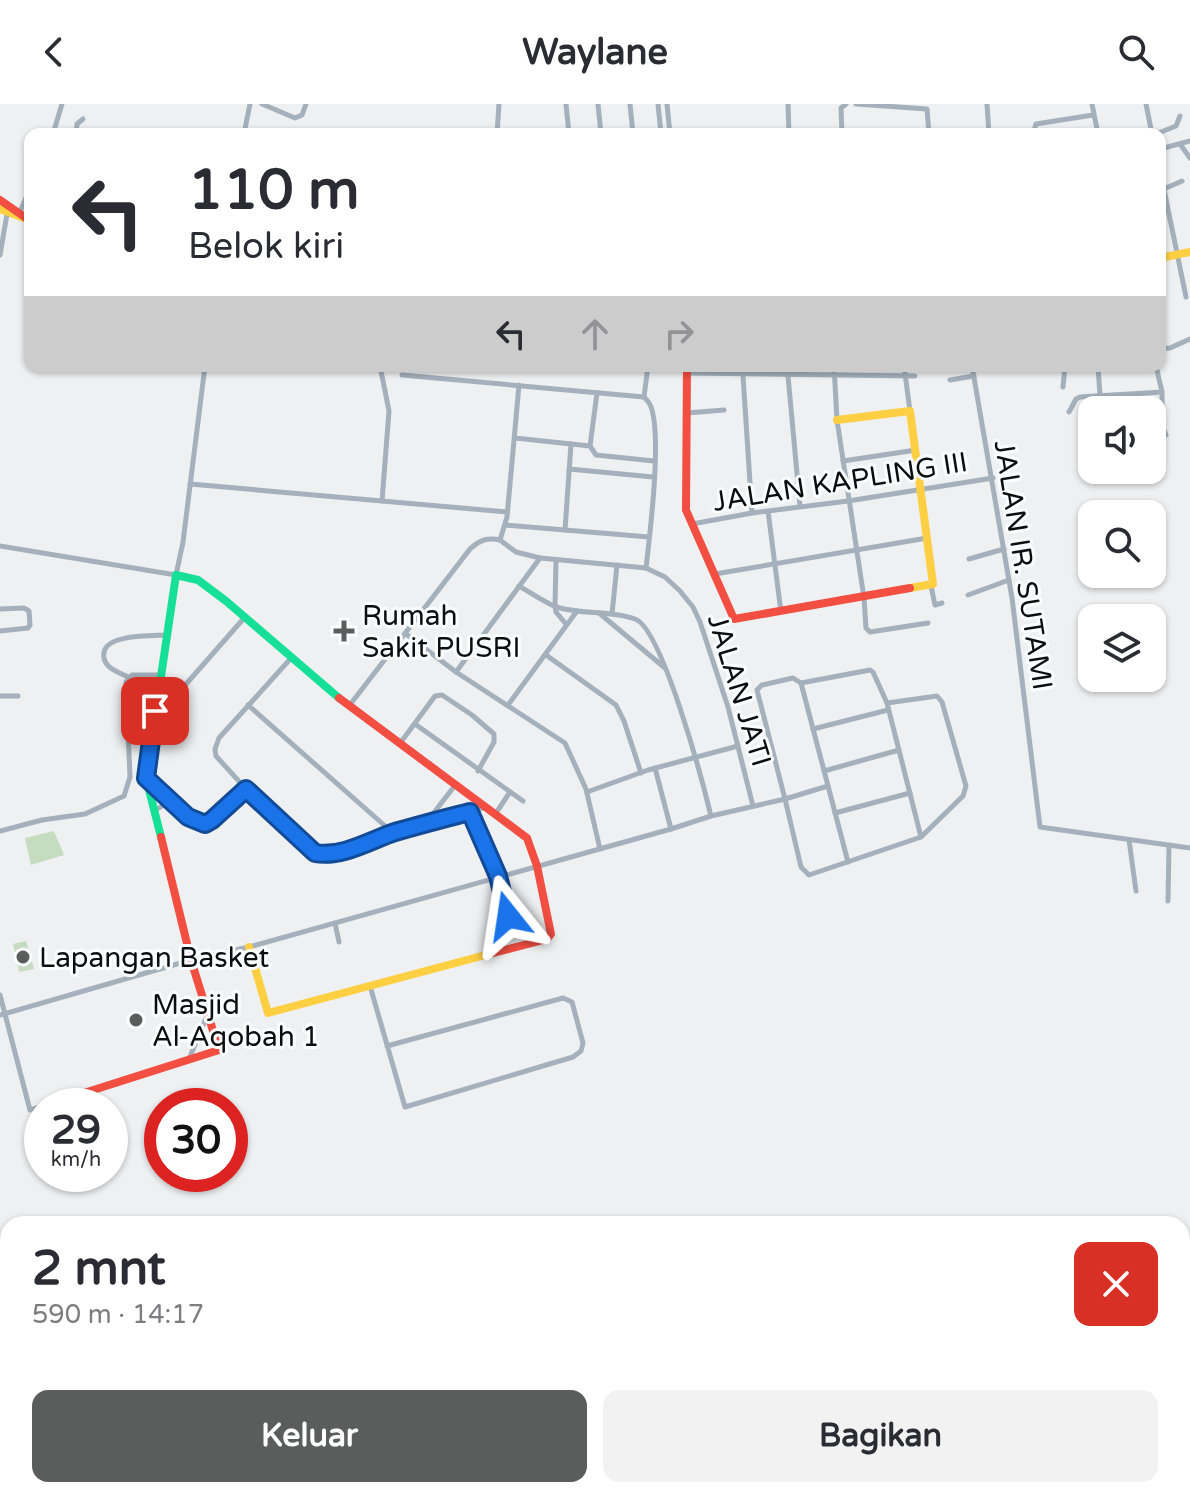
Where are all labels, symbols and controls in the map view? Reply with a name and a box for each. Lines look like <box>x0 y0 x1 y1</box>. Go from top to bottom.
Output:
icon: back <box>32 30 76 74</box>
icon: search <box>1114 30 1158 74</box>
text: Waylane <box>522 31 668 74</box>
text: 110 m <box>188 157 359 224</box>
icon: left <box>56 160 160 264</box>
text: Belok kiri <box>188 225 344 268</box>
icon: left <box>489 312 533 356</box>
icon: ahead <box>573 312 617 356</box>
icon: right <box>657 312 701 356</box>
map controls <box>1078 396 1166 692</box>
button: sound <box>1078 396 1166 484</box>
street label: JALAN IR. SUTAMI <box>986 438 1060 692</box>
street label: JALAN KAPLING III <box>711 445 970 519</box>
button: search <box>1078 500 1166 588</box>
place label: Rumah Sakit PUSRI <box>362 599 520 665</box>
button: layers <box>1078 604 1166 692</box>
street label: JALAN JATI <box>700 610 778 771</box>
marker: Rumah Sakit PUSRI <box>333 620 355 642</box>
pin <box>121 677 189 745</box>
icon: arrive <box>133 689 177 733</box>
position arrow <box>466 874 550 958</box>
place label: Lapangan Basket <box>39 941 269 975</box>
marker: Lapangan Basket <box>14 948 32 966</box>
place label: Masjid Al-Aqobah 1 <box>152 988 320 1054</box>
marker: Masjid Al-Aqobah 1 <box>127 1011 145 1029</box>
speed limit sign: 30 <box>144 1088 248 1192</box>
text: 29 <box>51 1106 101 1154</box>
text: km/h <box>51 1148 101 1172</box>
text: 2 mnt <box>32 1240 166 1298</box>
button: close <box>1074 1242 1158 1326</box>
text: 590 m · 14:17 <box>32 1299 204 1330</box>
button: Keluar <box>32 1390 587 1482</box>
button: Bagikan <box>603 1390 1158 1482</box>

